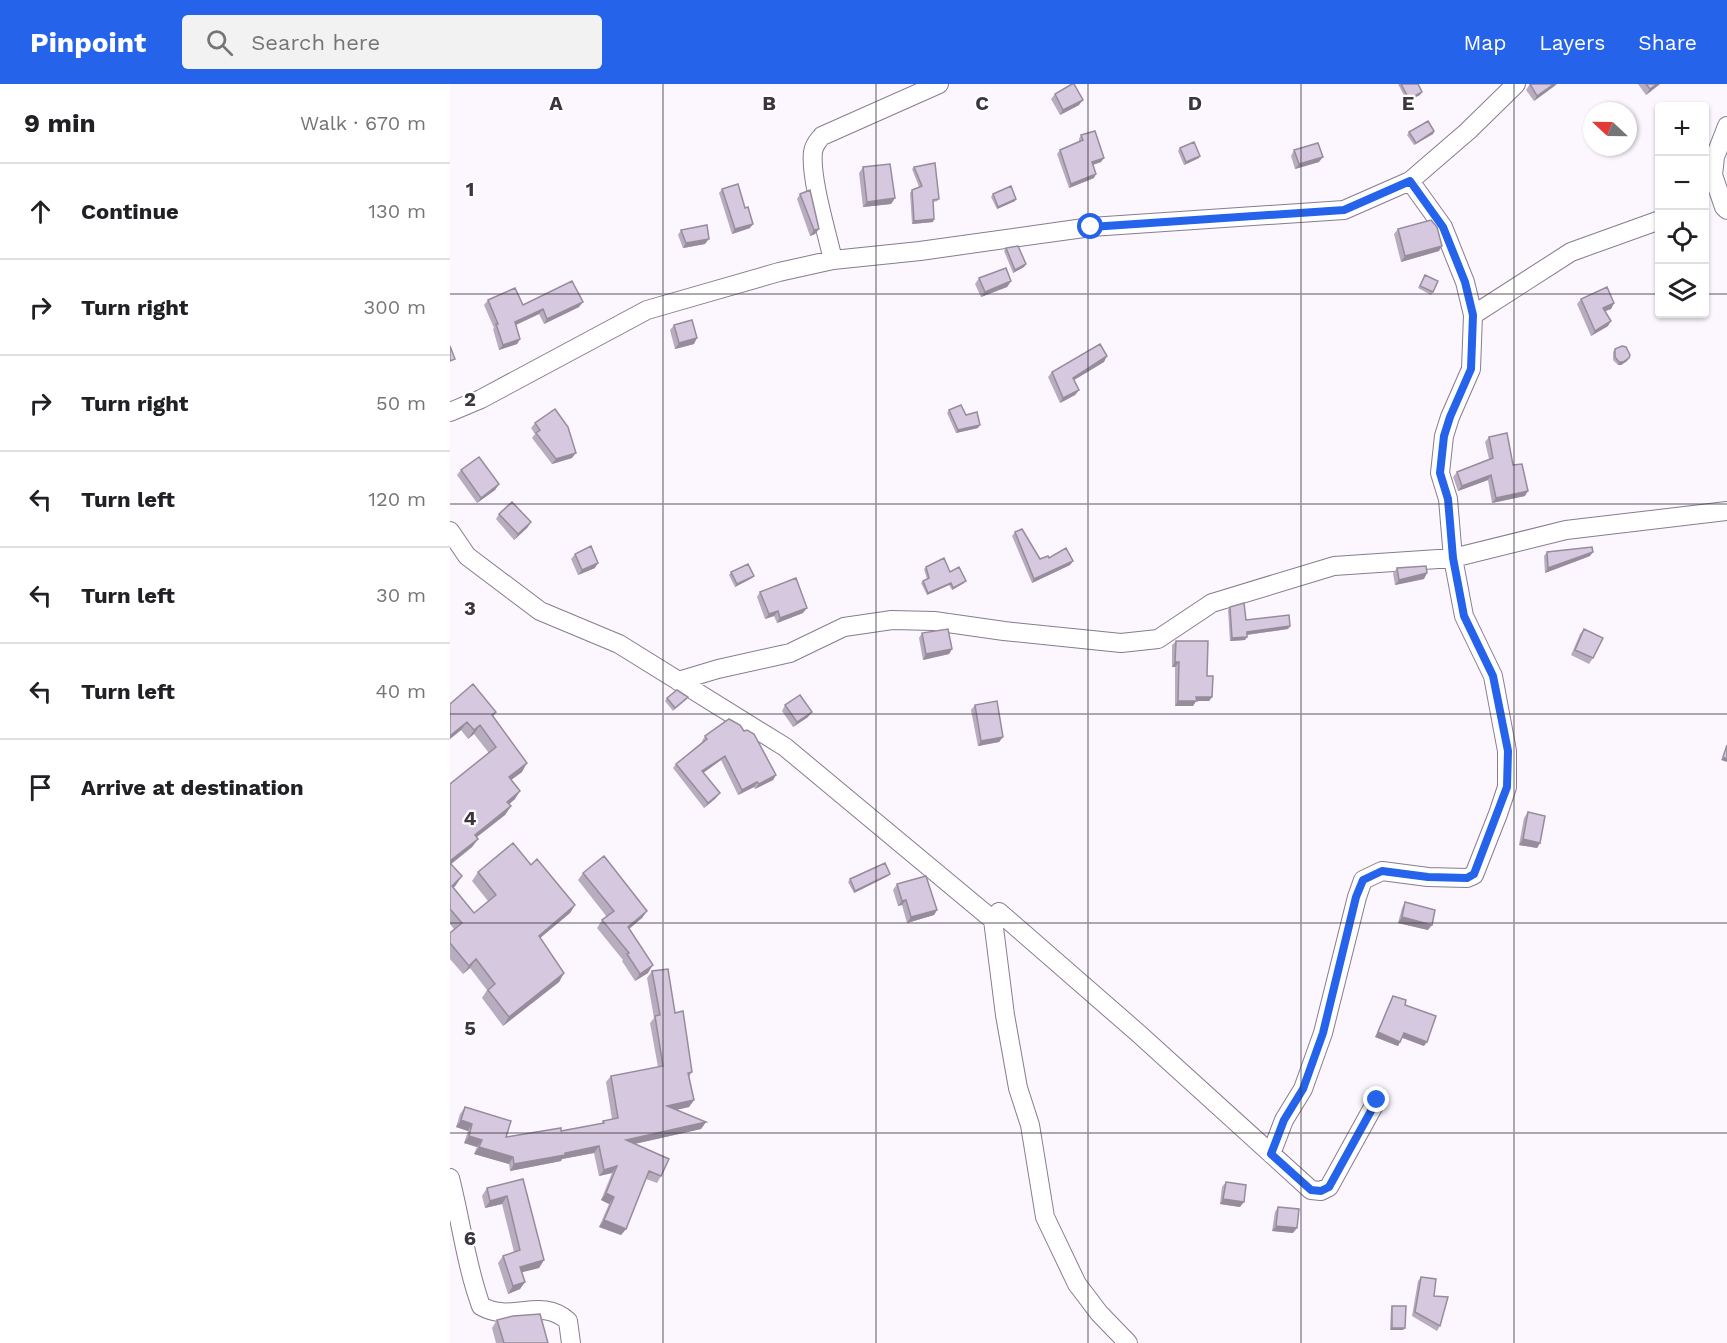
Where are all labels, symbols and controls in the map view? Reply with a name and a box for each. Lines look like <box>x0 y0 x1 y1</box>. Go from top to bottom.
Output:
search box <box>182 15 602 69</box>
text: Pinpoint <box>30 26 146 59</box>
icon: search <box>203 26 236 59</box>
text: Search here <box>251 30 380 55</box>
text: Map <box>1463 30 1506 55</box>
text: Layers <box>1539 30 1605 55</box>
text: Share <box>1638 30 1697 55</box>
text: A <box>549 91 563 115</box>
text: B <box>762 91 776 115</box>
text: C <box>975 91 989 115</box>
text: D <box>1188 91 1202 115</box>
text: E <box>1402 91 1414 115</box>
north arrow <box>1583 102 1637 156</box>
map controls <box>1655 102 1709 318</box>
button: + <box>1655 102 1709 156</box>
text: 9 min <box>24 108 96 138</box>
text: Walk · 670 m <box>300 111 426 135</box>
button: − <box>1655 156 1709 210</box>
text: 1 <box>466 177 474 201</box>
icon: ahead <box>24 195 57 228</box>
text: Continue <box>81 199 179 224</box>
text: 130 m <box>368 199 426 223</box>
button: locate <box>1655 210 1709 264</box>
route start <box>1077 213 1103 239</box>
button: layers <box>1655 264 1709 318</box>
icon: right <box>24 291 57 324</box>
text: Turn right <box>81 295 188 320</box>
text: 300 m <box>364 295 426 319</box>
icon: right <box>24 387 57 420</box>
text: 2 <box>464 387 476 411</box>
text: Turn right <box>81 391 188 416</box>
text: 50 m <box>376 391 426 415</box>
icon: left <box>24 483 57 516</box>
text: Turn left <box>81 487 175 512</box>
text: 120 m <box>368 487 426 511</box>
icon: left <box>24 579 57 612</box>
text: Turn left <box>81 583 175 608</box>
text: 30 m <box>376 583 426 607</box>
text: 3 <box>464 596 476 620</box>
icon: left <box>24 675 57 708</box>
text: Turn left <box>81 679 175 704</box>
text: 40 m <box>375 679 426 703</box>
icon: arrive <box>24 771 57 804</box>
text: Arrive at destination <box>81 775 304 800</box>
text: 4 <box>464 806 477 830</box>
text: 5 <box>464 1016 476 1040</box>
route end <box>1363 1086 1389 1112</box>
text: 6 <box>464 1226 476 1250</box>

